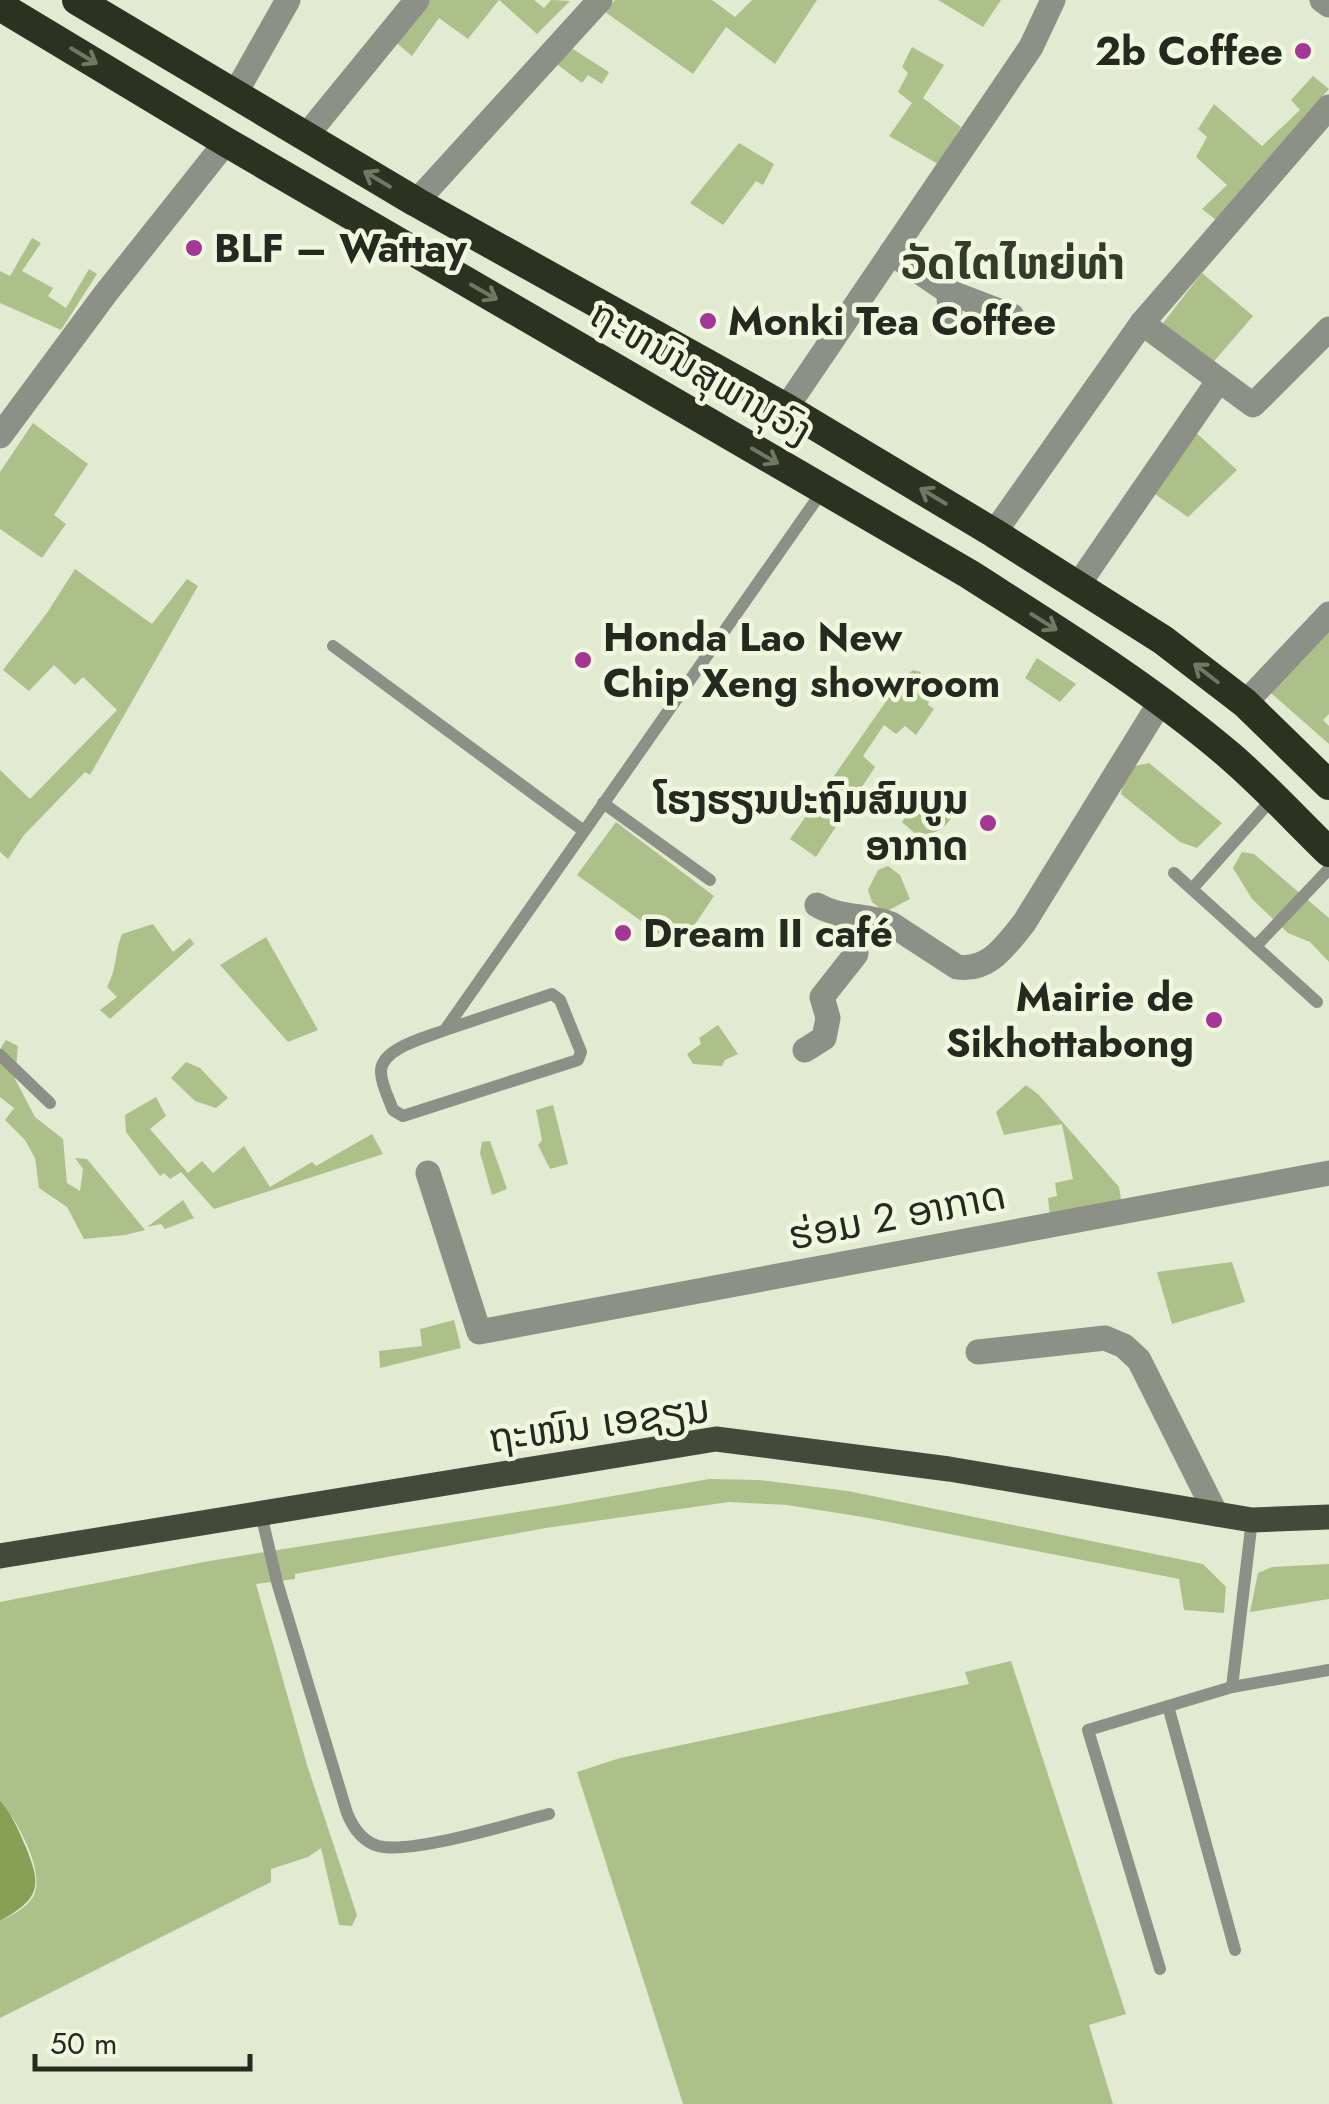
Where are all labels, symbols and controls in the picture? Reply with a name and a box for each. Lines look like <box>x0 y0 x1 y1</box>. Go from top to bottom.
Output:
place label: 2b Coffee <box>1095 22 1283 80</box>
marker: 2b Coffee <box>1292 40 1314 62</box>
one-way arrow <box>69 46 98 66</box>
one-way arrow <box>363 169 392 189</box>
place label: BLF – Wattay <box>214 219 468 277</box>
district label: ວັດໄຕໄຫຍ່ທ່າ <box>901 231 1125 296</box>
marker: BLF – Wattay <box>183 237 205 259</box>
one-way arrow <box>469 282 498 302</box>
street label: ຖະຫນົນສຸພານຸວົງ <box>579 285 823 459</box>
place label: Monki Tea Coffee <box>728 292 1056 350</box>
marker: Monki Tea Coffee <box>697 310 719 332</box>
one-way arrow <box>750 446 779 466</box>
one-way arrow <box>919 486 948 506</box>
place label: Honda Lao New Chip Xeng showroom <box>603 608 1000 712</box>
one-way arrow <box>1029 611 1058 632</box>
marker: Honda Lao New Chip Xeng showroom <box>572 649 594 671</box>
one-way arrow <box>1193 662 1219 684</box>
place label: ໂຮງຮຽນປະຖົມສົມບູນ ອາກາດ <box>652 771 968 875</box>
marker: ໂຮງຮຽນປະຖົມສົມບູນ ອາກາດ <box>977 812 999 834</box>
place label: Dream II café <box>643 904 893 962</box>
marker: Dream II café <box>612 922 634 944</box>
place label: Mairie de Sikhottabong <box>946 968 1194 1072</box>
marker: Mairie de Sikhottabong <box>1203 1009 1225 1031</box>
street label: ຮ່ອມ 2 ອາກາດ <box>783 1166 1011 1264</box>
street label: ຖະໜົນ ເອຊຽນ <box>485 1379 713 1467</box>
scale bar <box>35 2009 250 2071</box>
text: 50 m <box>50 2022 117 2065</box>

